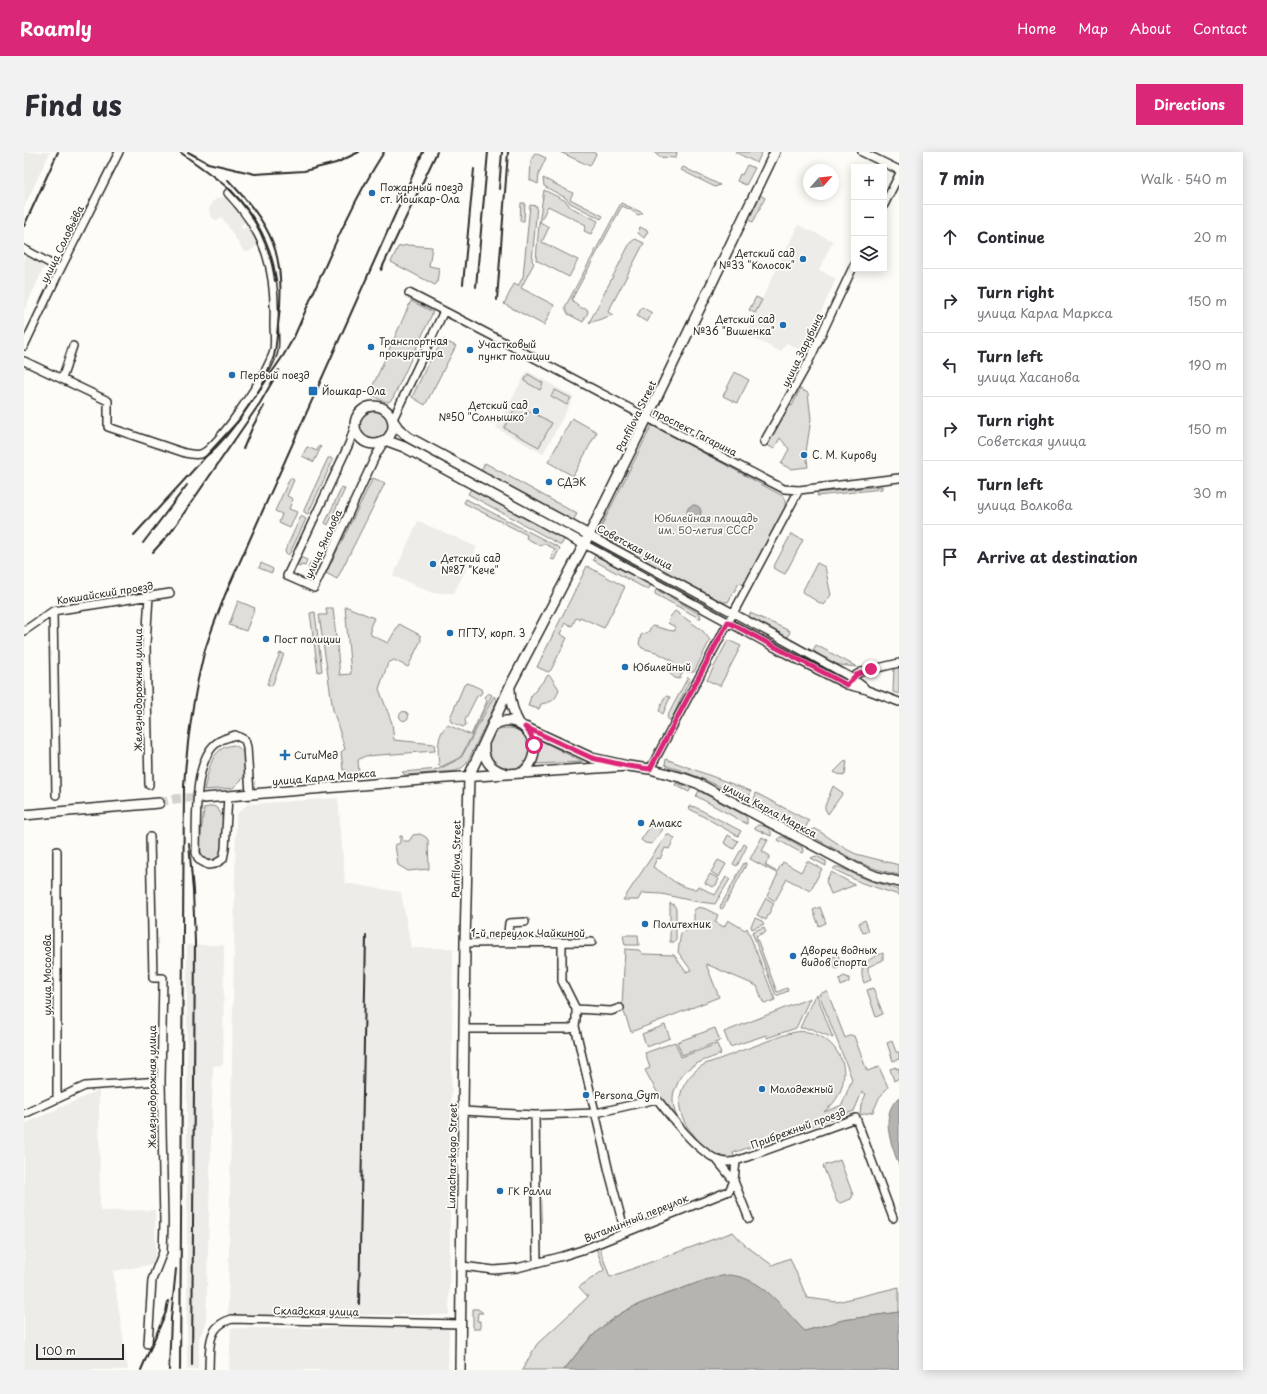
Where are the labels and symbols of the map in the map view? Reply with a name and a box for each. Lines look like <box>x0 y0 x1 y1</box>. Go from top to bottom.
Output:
north arrow <box>803 164 839 200</box>
place label: Пожарный поезд ст. Йошкар-Ола <box>380 179 463 206</box>
marker: Пожарный поезд ст. Йошкар-Ола <box>367 188 377 198</box>
street label: улица Соловьёва <box>36 202 87 285</box>
place label: Детский сад №33 "Колосок" <box>719 245 795 272</box>
marker: Детский сад №33 "Колосок" <box>798 254 808 264</box>
street label: улица Зарубина <box>777 310 827 390</box>
place label: Детский сад №36 "Вишенка" <box>693 311 775 338</box>
marker: Детский сад №36 "Вишенка" <box>778 320 788 330</box>
place label: Транспортная прокуратура <box>379 333 448 361</box>
place label: Участковый пункт полиции <box>478 336 550 364</box>
marker: Транспортная прокуратура <box>366 342 376 352</box>
marker: Участковый пункт полиции <box>465 345 475 355</box>
place label: Первый поезд <box>240 367 310 382</box>
marker: Первый поезд <box>227 370 237 380</box>
street label: Panfilova Street <box>612 378 659 454</box>
place label: Йошкар-Ола <box>322 383 387 398</box>
marker: Йошкар-Ола <box>307 385 319 397</box>
place label: Детский сад №50 "Солнышко" <box>438 397 528 424</box>
street label: проспект Гагарина <box>650 404 741 460</box>
marker: Детский сад №50 "Солнышко" <box>531 406 541 416</box>
place label: С. М. Кирову <box>812 447 877 463</box>
marker: С. М. Кирову <box>799 450 809 460</box>
place label: СДЭК <box>557 474 586 489</box>
marker: СДЭК <box>544 477 554 487</box>
street label: улица Яналова <box>300 506 345 581</box>
park label: Юбилейная площадь им. 50-летия СССР <box>654 510 758 537</box>
street label: Советская улица <box>595 520 676 573</box>
place label: Детский сад №87 "Кече" <box>440 550 501 577</box>
marker: Детский сад №87 "Кече" <box>428 559 438 569</box>
street label: Кокшайский проезд <box>56 577 154 608</box>
place label: ПГТУ, корп. 3 <box>458 625 525 640</box>
street label: Железнодорожная улица <box>130 628 145 752</box>
marker: ПГТУ, корп. 3 <box>445 628 455 638</box>
place label: Пост полиции <box>274 631 341 646</box>
marker: Пост полиции <box>261 634 271 644</box>
place label: Юбилейный <box>633 659 691 674</box>
route end <box>862 660 880 678</box>
marker: Юбилейный <box>620 662 630 672</box>
route start <box>525 736 543 754</box>
place label: СитиМед <box>294 747 338 762</box>
marker: СитиМед <box>279 749 291 761</box>
street label: улица Карла Маркса <box>271 764 377 789</box>
street label: улица Карла Маркса <box>721 778 820 841</box>
place label: Амакс <box>649 815 682 830</box>
marker: Амакс <box>636 818 646 828</box>
street label: Panfilova Street <box>447 820 464 898</box>
place label: Политехник <box>653 916 711 931</box>
marker: Политехник <box>640 919 650 929</box>
street label: 1-й переулок Чайкиной <box>471 925 585 941</box>
street label: улица Мосолова <box>39 934 54 1016</box>
place label: Дворец водных видов спорта <box>800 942 877 969</box>
marker: Дворец водных видов спорта <box>788 951 798 961</box>
street label: Железнодорожная улица <box>144 1025 159 1149</box>
place label: Молодежный <box>770 1081 833 1096</box>
marker: Молодежный <box>757 1084 767 1094</box>
place label: Persona Gym <box>594 1087 659 1102</box>
marker: Persona Gym <box>581 1090 591 1100</box>
street label: Lunacharskogo Street <box>443 1103 460 1209</box>
street label: Прибрежный проезд <box>748 1103 848 1152</box>
place label: ГК Ралли <box>508 1183 552 1198</box>
marker: ГК Ралли <box>495 1186 505 1196</box>
street label: Витаминный переулок <box>581 1190 691 1246</box>
street label: Складская улица <box>273 1302 360 1319</box>
scale bar <box>36 1342 124 1361</box>

